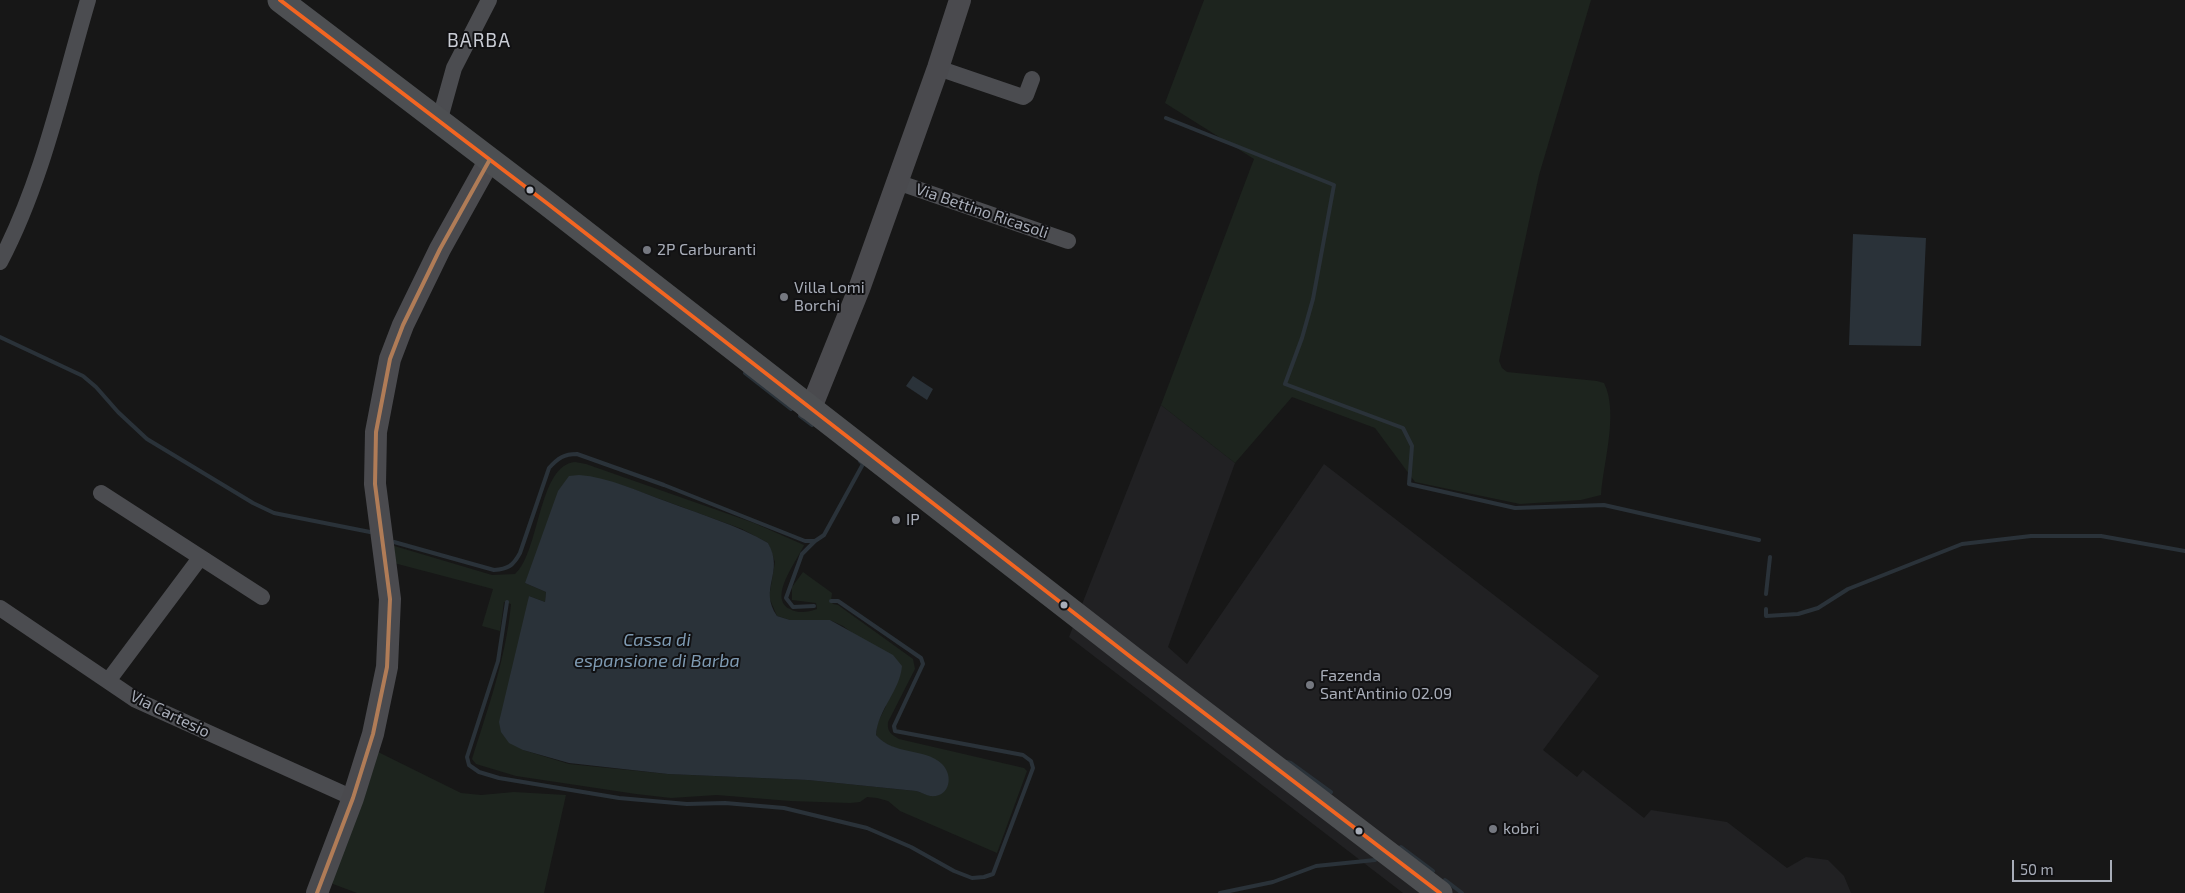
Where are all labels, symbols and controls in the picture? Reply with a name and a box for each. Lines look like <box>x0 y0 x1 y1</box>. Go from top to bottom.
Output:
district label: BARBA <box>446 30 512 52</box>
street label: Via Bettino Ricasoli <box>913 179 1051 243</box>
unlabelled marker <box>525 185 535 195</box>
place label: 2P Carburanti <box>657 240 756 260</box>
marker: 2P Carburanti <box>641 244 653 256</box>
place label: Villa Lomi Borchi <box>794 278 865 316</box>
marker: Villa Lomi Borchi <box>778 291 790 303</box>
place label: IP <box>906 510 920 530</box>
marker: IP <box>890 514 902 526</box>
unlabelled marker <box>1059 600 1069 610</box>
water label: Cassa di espansione di Barba <box>574 629 740 672</box>
place label: Fazenda Sant'Antinio 02.09 <box>1320 666 1452 704</box>
marker: Fazenda Sant'Antinio 02.09 <box>1304 679 1316 691</box>
street label: Via Cartesio <box>127 686 213 742</box>
place label: kobri <box>1503 819 1539 839</box>
marker: kobri <box>1487 823 1499 835</box>
unlabelled marker <box>1354 826 1364 836</box>
scale bar <box>2015 850 2115 882</box>
text: 50 m <box>2020 860 2054 878</box>

